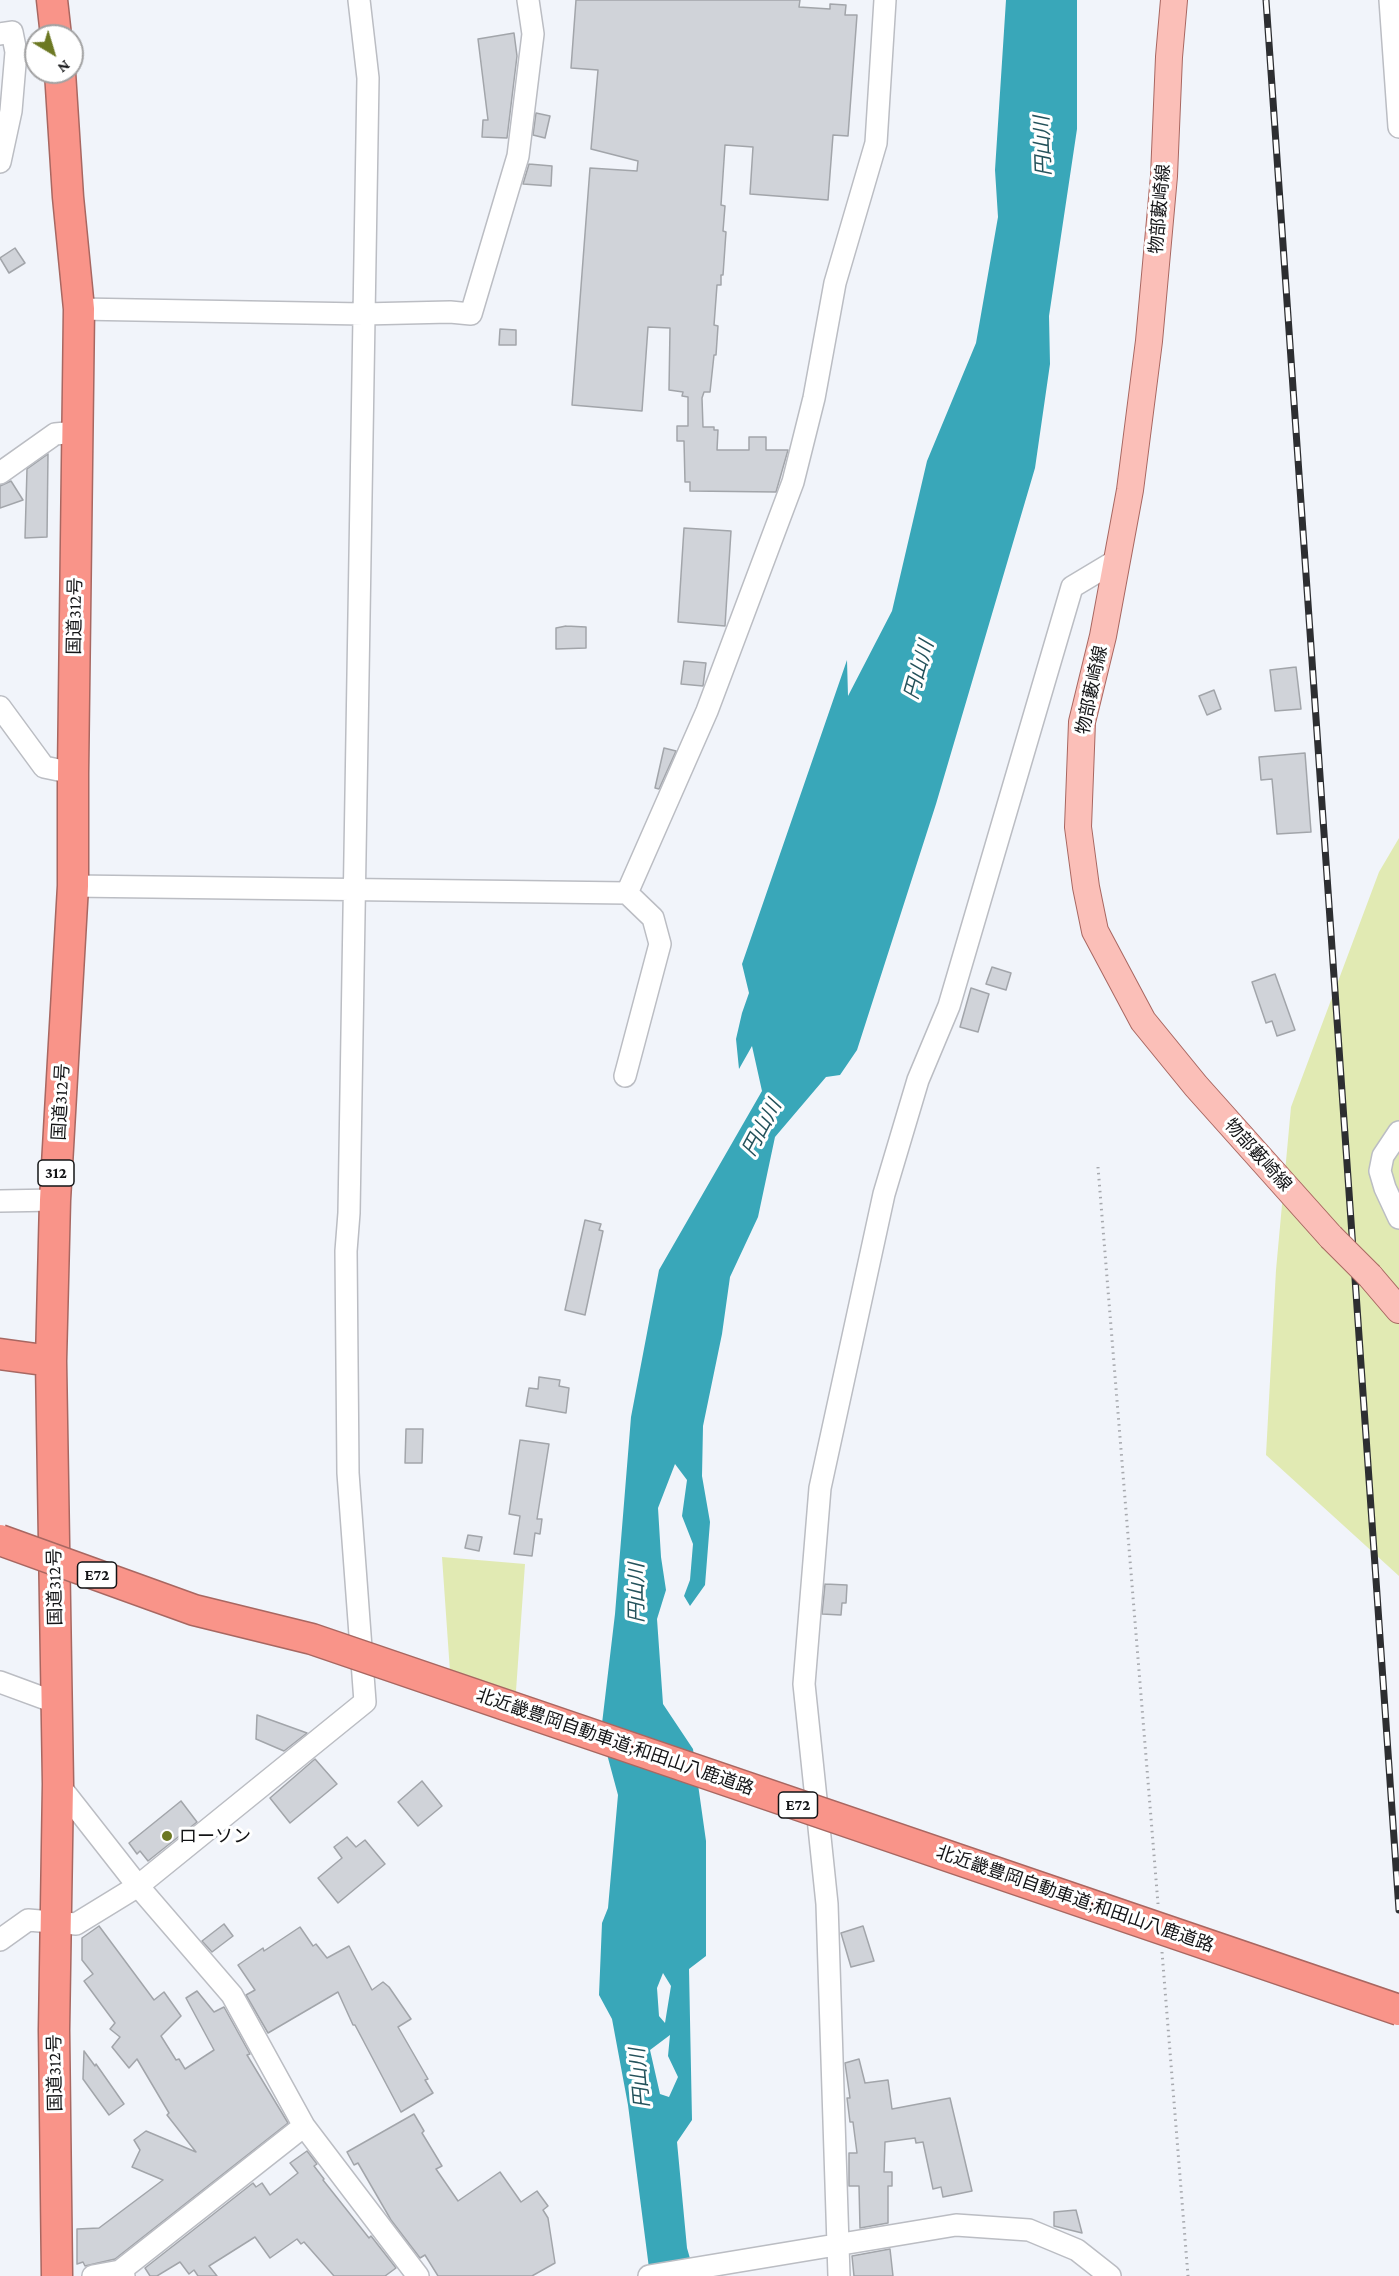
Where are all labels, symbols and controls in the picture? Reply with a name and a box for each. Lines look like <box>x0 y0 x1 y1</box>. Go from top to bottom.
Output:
north arrow <box>24 24 84 84</box>
text: N <box>55 57 74 77</box>
water label: 円山川 <box>1030 116 1056 176</box>
street label: 物部藪崎線 <box>1145 163 1175 255</box>
street label: 国道312号 <box>64 577 86 655</box>
water label: 円山川 <box>899 638 939 702</box>
street label: 物部藪崎線 <box>1072 644 1112 736</box>
street label: 国道312号 <box>48 1063 74 1141</box>
water label: 円山川 <box>737 1096 787 1160</box>
street label: 物部藪崎線 <box>1220 1114 1296 1196</box>
road number: 312 <box>38 1160 74 1186</box>
street label: 国道312号 <box>44 1548 66 1626</box>
road number: E72 <box>78 1562 116 1588</box>
water label: 円山川 <box>625 1563 649 1623</box>
street label: 北近畿豊岡自動車道;和田山八鹿道路 <box>473 1684 757 1800</box>
road number: E72 <box>778 1792 818 1818</box>
place label: ローソン <box>179 1825 251 1847</box>
marker: ローソン <box>160 1829 174 1843</box>
street label: 北近畿豊岡自動車道;和田山八鹿道路 <box>933 1841 1217 1957</box>
street label: 国道312号 <box>44 2034 66 2112</box>
water label: 円山川 <box>625 2047 655 2109</box>

